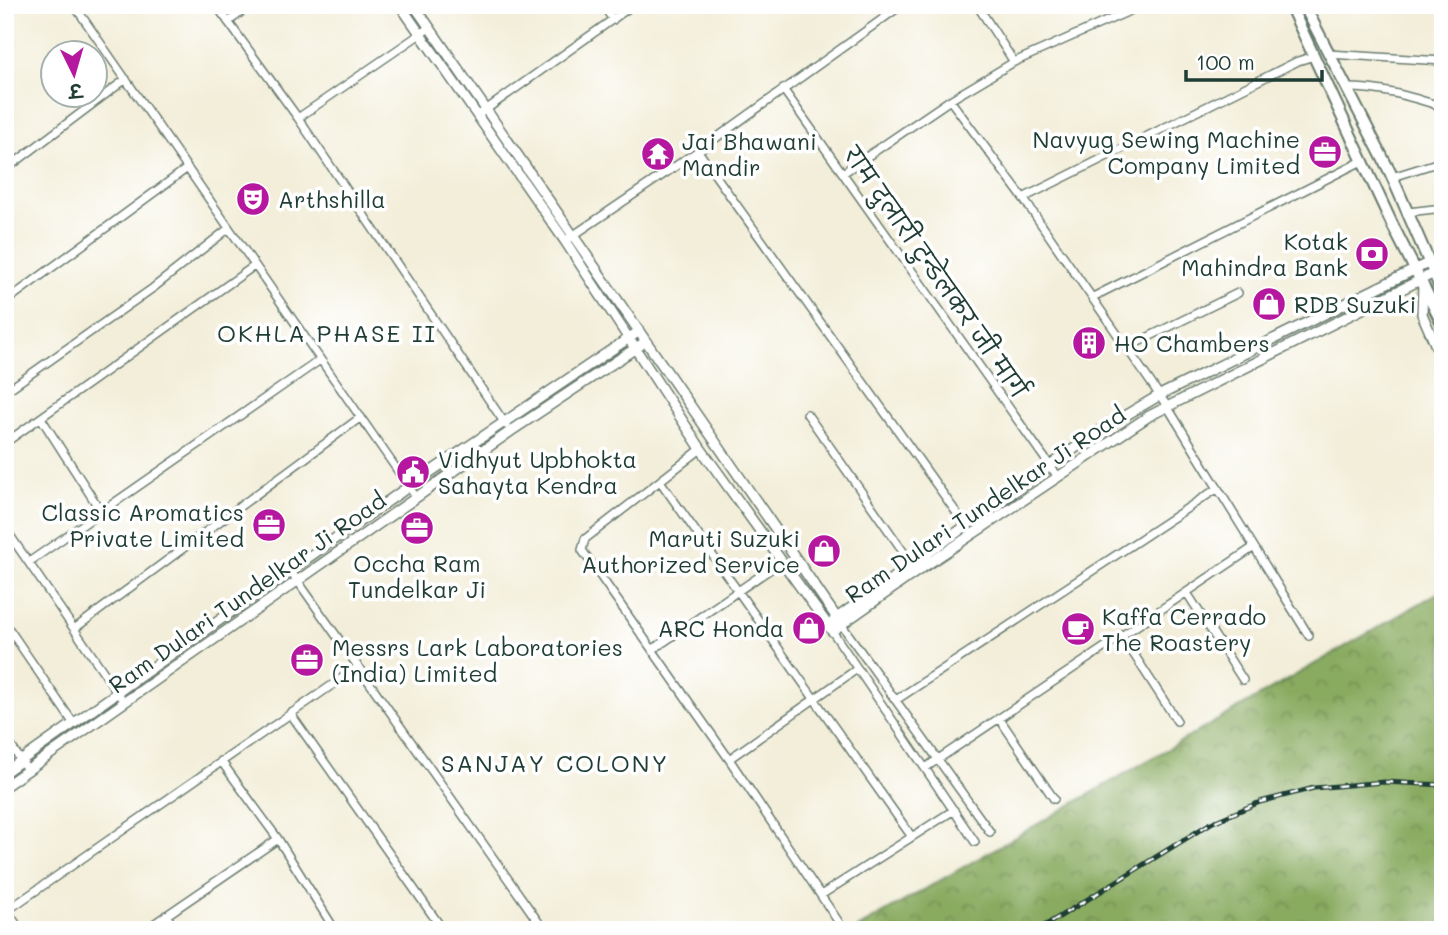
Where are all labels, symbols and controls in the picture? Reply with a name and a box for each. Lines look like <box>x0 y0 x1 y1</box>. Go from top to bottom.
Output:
north arrow <box>38 38 108 108</box>
scale bar <box>1186 38 1322 82</box>
text: 100 m <box>1196 48 1255 75</box>
text: उ <box>66 78 85 105</box>
place label: Navyug Sewing Machine Company Limited <box>1033 124 1300 180</box>
place label: Jai Bhawani Mandir <box>682 126 817 182</box>
office icon: Navyug Sewing Machine Company Limited <box>1306 133 1344 171</box>
temple icon: Jai Bhawani Mandir <box>639 135 677 173</box>
street label: राम दुलारी टुन्डेलकर जी मार्ग <box>833 138 1037 407</box>
theatre icon: Arthshilla <box>234 180 272 218</box>
place label: Arthshilla <box>278 184 386 214</box>
place label: Kotak Mahindra Bank <box>1181 226 1348 282</box>
bank icon: Kotak Mahindra Bank <box>1353 235 1391 273</box>
shop icon: RDB Suzuki <box>1250 285 1288 323</box>
place label: RDB Suzuki <box>1294 289 1416 319</box>
district label: OKHLA PHASE II <box>217 317 437 348</box>
building icon: HO Chambers <box>1070 324 1108 362</box>
place label: HO Chambers <box>1114 328 1270 358</box>
street label: Ram Dulari Tundelkar Ji Road <box>839 399 1131 609</box>
place label: Vidhyut Upbhokta Sahayta Kendra <box>438 444 637 500</box>
public building icon: Vidhyut Upbhokta Sahayta Kendra <box>394 453 432 491</box>
street label: Ram Dulari Tundelkar Ji Road <box>103 485 391 699</box>
place label: Classic Aromatics Private Limited <box>42 497 244 553</box>
office icon: Classic Aromatics Private Limited <box>250 506 288 544</box>
office icon: Occha Ram Tundelkar Ji <box>398 509 436 547</box>
place label: Maruti Suzuki Authorized Service <box>582 523 800 579</box>
shop icon: Maruti Suzuki Authorized Service <box>805 532 843 570</box>
place label: Occha Ram Tundelkar Ji <box>348 548 486 604</box>
place label: Kaffa Cerrado The Roastery <box>1102 601 1266 657</box>
shop icon: ARC Honda <box>790 609 828 647</box>
cafe icon: Kaffa Cerrado The Roastery <box>1059 610 1097 648</box>
place label: ARC Honda <box>658 613 784 643</box>
place label: Messrs Lark Laboratories (India) Limited <box>332 632 623 688</box>
office icon: Messrs Lark Laboratories (India) Limited <box>288 641 326 679</box>
district label: SANJAY COLONY <box>441 747 669 778</box>

